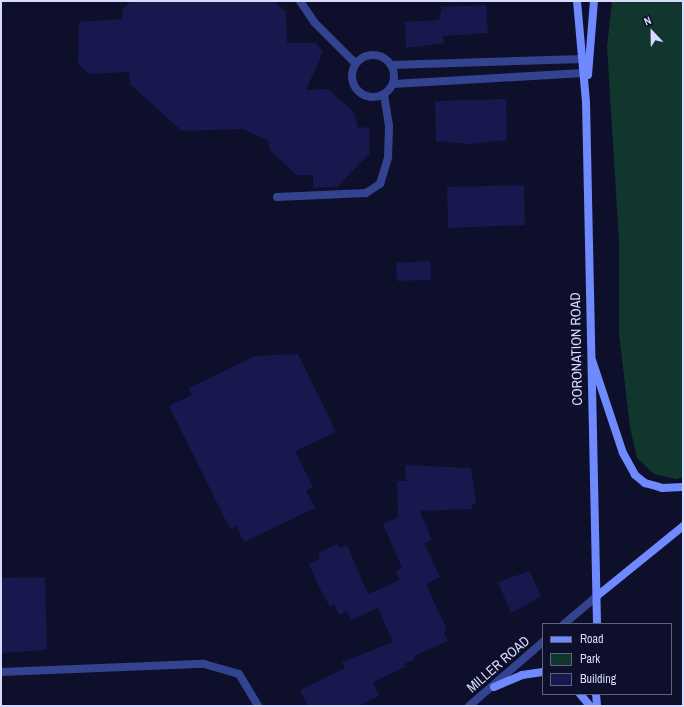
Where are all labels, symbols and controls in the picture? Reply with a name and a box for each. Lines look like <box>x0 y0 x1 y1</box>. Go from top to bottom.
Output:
north arrow <box>632 12 672 52</box>
text: N <box>642 13 653 29</box>
street label: CORONATION ROAD <box>567 292 585 406</box>
legend <box>542 623 672 695</box>
text: Road <box>580 631 604 647</box>
street label: MILLER ROAD <box>463 632 533 696</box>
text: Park <box>580 651 600 667</box>
text: Building <box>580 671 616 687</box>

